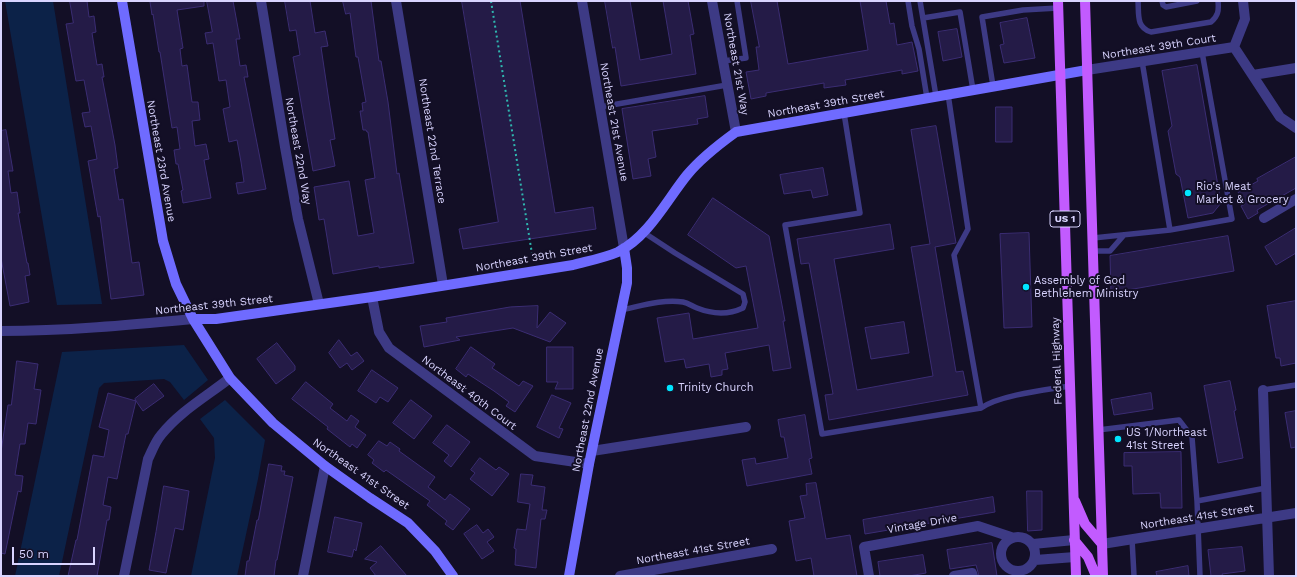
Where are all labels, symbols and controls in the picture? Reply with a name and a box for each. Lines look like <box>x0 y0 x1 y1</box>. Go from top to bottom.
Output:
street label: Northeast 21st Way <box>721 12 751 116</box>
street label: Northeast 39th Court <box>1101 31 1217 63</box>
street label: Northeast 21st Avenue <box>597 61 631 183</box>
street label: Northeast 22nd Terrace <box>416 77 448 205</box>
street label: Northeast 39th Street <box>767 87 885 121</box>
street label: Northeast 22nd Way <box>282 96 314 206</box>
street label: Northeast 23rd Avenue <box>144 99 178 223</box>
place label: Rio's Meat Market & Grocery <box>1196 180 1289 206</box>
marker: Rio's Meat Market & Grocery <box>1183 188 1193 198</box>
road number: US 1 <box>1050 211 1080 227</box>
street label: Northeast 39th Street <box>475 241 593 275</box>
place label: Assembly of God Bethlehem Ministry <box>1034 274 1139 300</box>
marker: Assembly of God Bethlehem Ministry <box>1021 282 1031 292</box>
street label: Northeast 39th Street <box>154 292 274 318</box>
street label: Federal Highway <box>1049 317 1065 405</box>
street label: Northeast 22nd Avenue <box>569 347 607 473</box>
street label: Northeast 40th Court <box>419 353 519 433</box>
place label: Trinity Church <box>678 381 753 395</box>
marker: Trinity Church <box>665 383 675 393</box>
place label: US 1/Northeast 41st Street <box>1126 426 1207 452</box>
marker: US 1/Northeast 41st Street <box>1113 434 1123 444</box>
street label: Northeast 41st Street <box>310 436 412 512</box>
street label: Northeast 41st Street <box>1139 501 1255 533</box>
street label: Vintage Drive <box>886 511 958 537</box>
street label: Northeast 41st Street <box>635 535 751 567</box>
scale bar <box>14 539 97 565</box>
text: 50 m <box>19 547 49 561</box>

